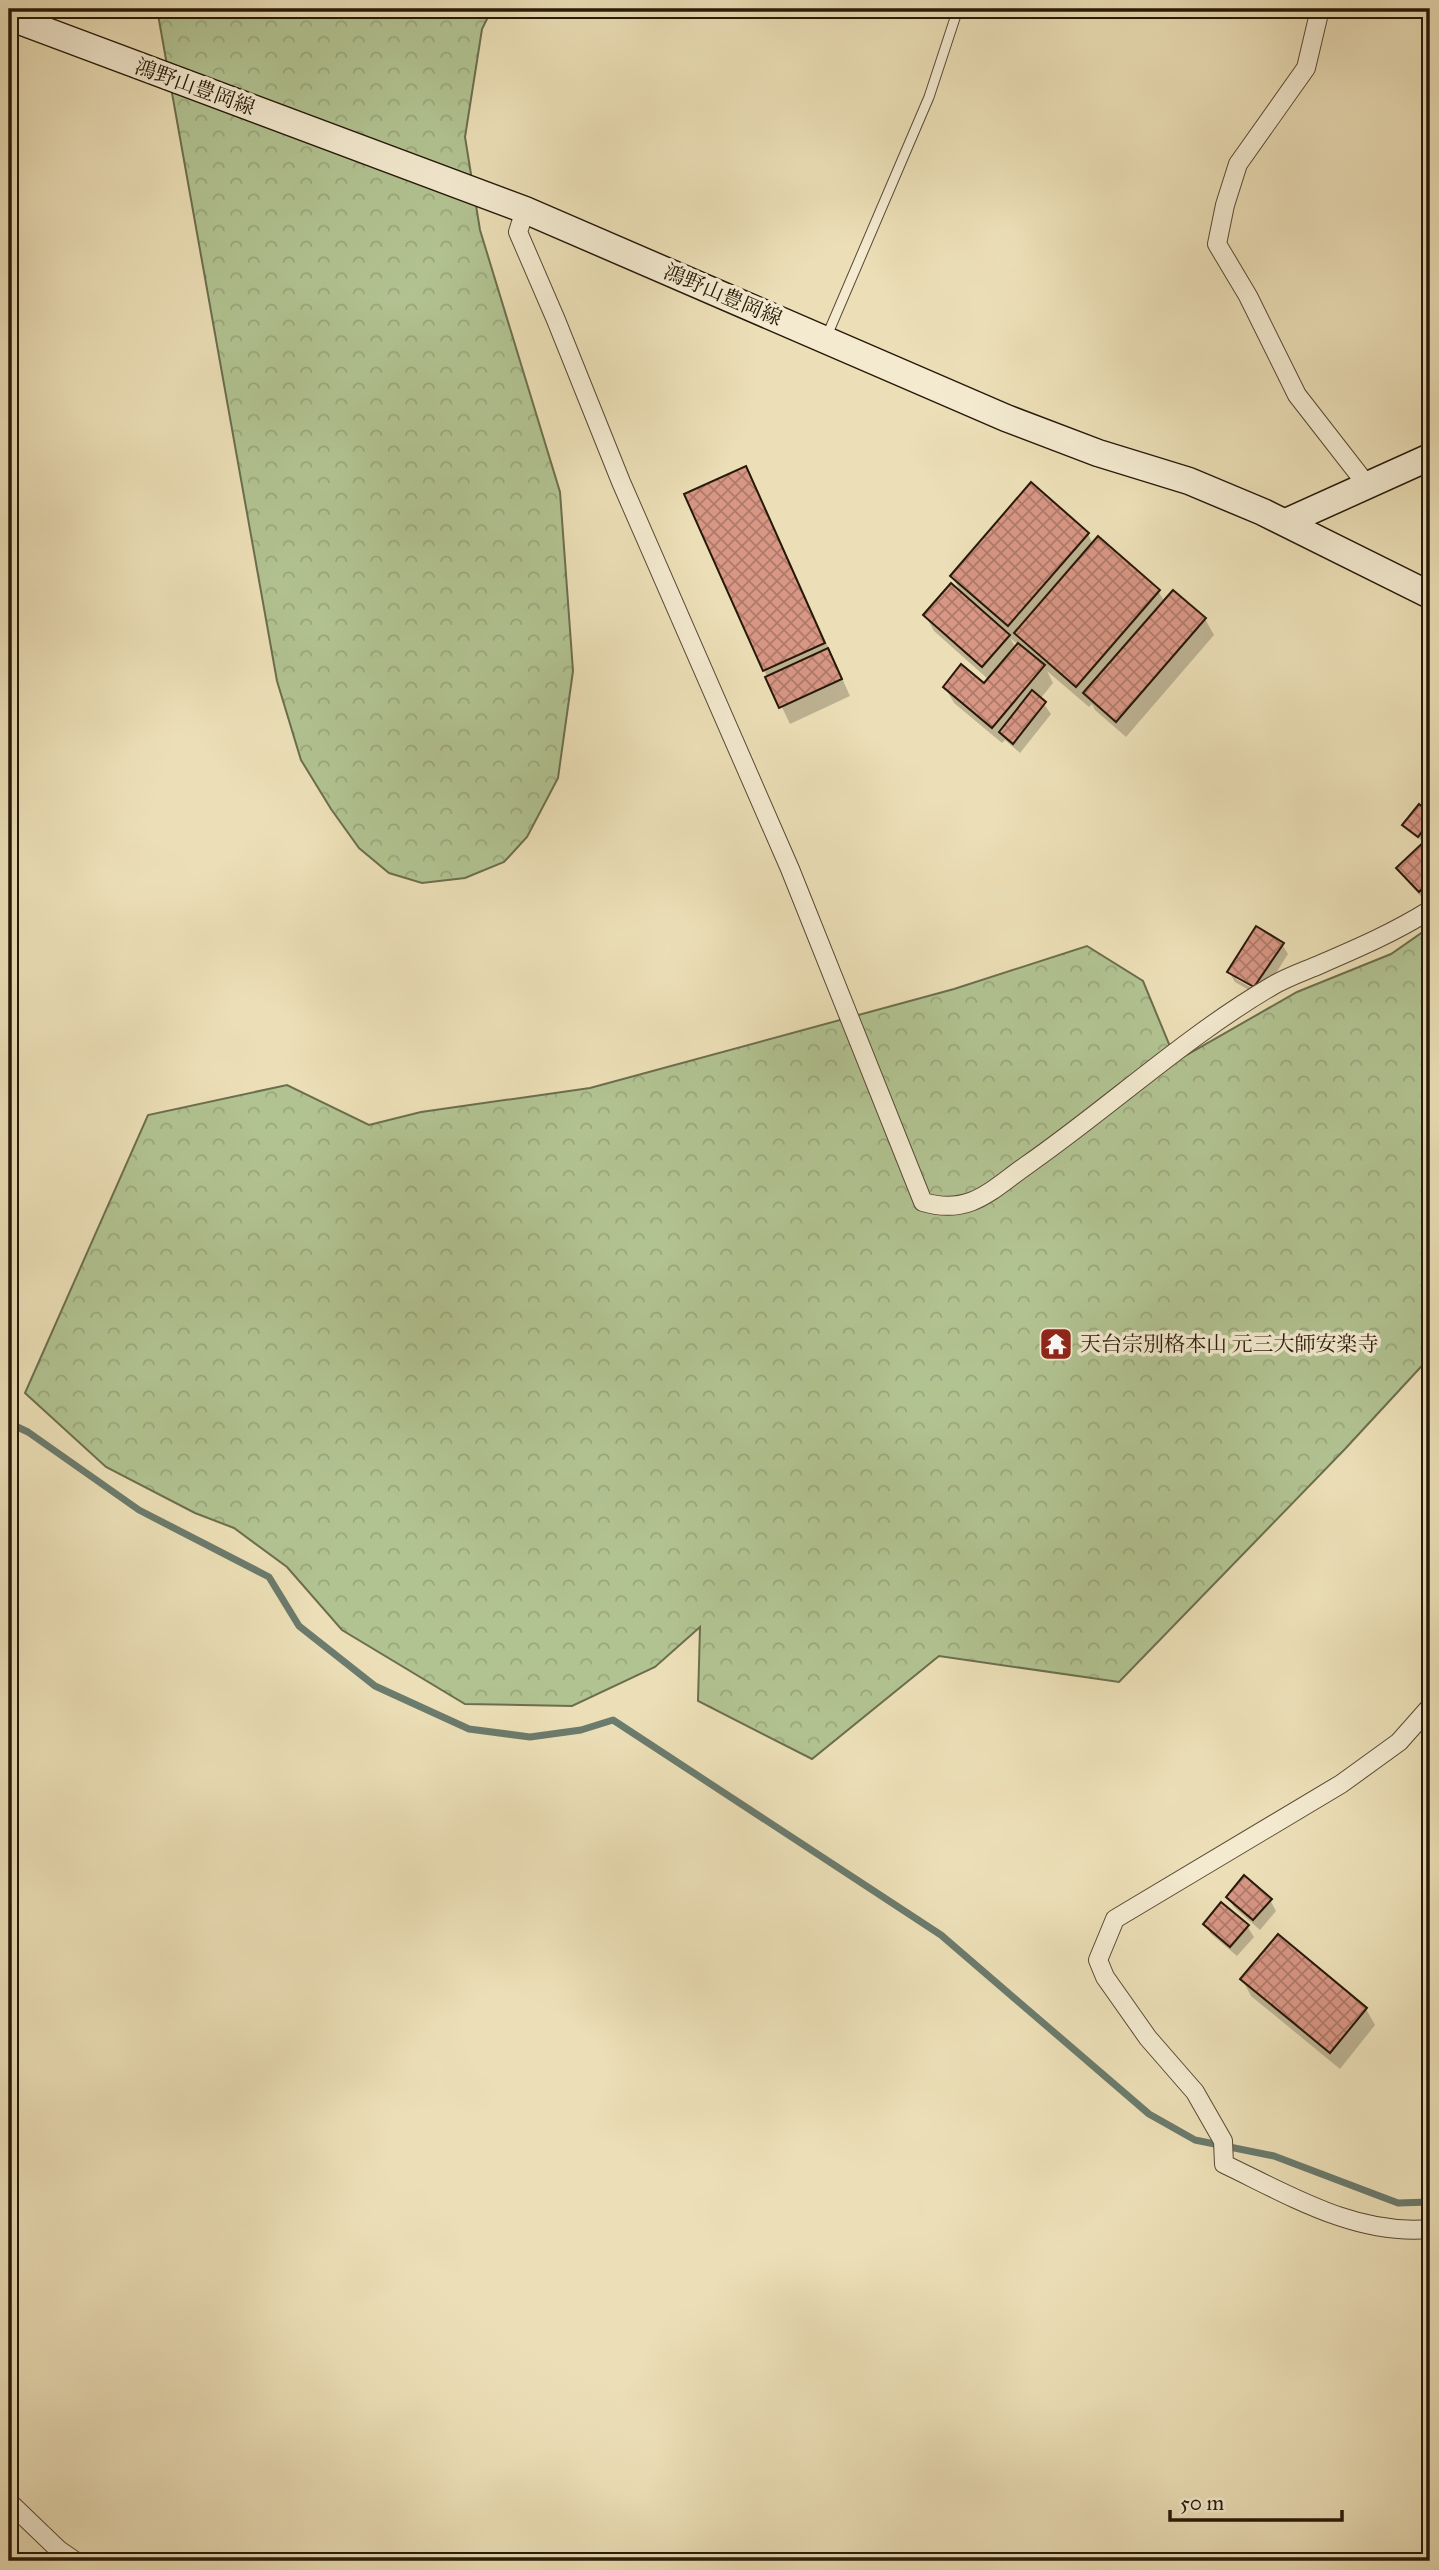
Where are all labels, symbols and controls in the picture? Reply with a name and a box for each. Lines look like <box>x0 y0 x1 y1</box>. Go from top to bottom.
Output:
street label: 鴻野山豊岡線 <box>131 53 259 121</box>
street label: 鴻野山豊岡線 <box>660 258 786 332</box>
temple icon: 天台宗別格本山 元三大師安楽寺 <box>1037 1325 1075 1363</box>
place label: 天台宗別格本山 元三大師安楽寺 <box>1080 1331 1379 1357</box>
scale bar <box>1170 2479 1341 2523</box>
text: 50 m <box>1180 2490 1225 2516</box>

